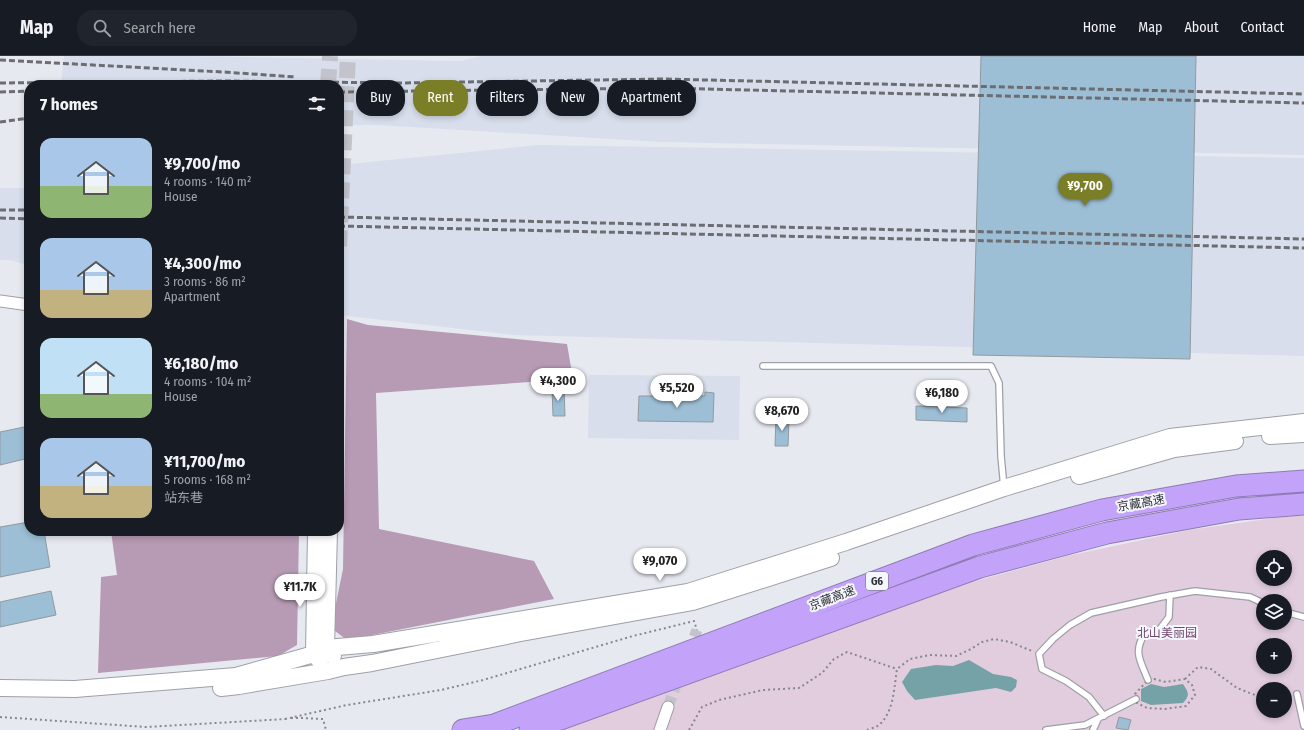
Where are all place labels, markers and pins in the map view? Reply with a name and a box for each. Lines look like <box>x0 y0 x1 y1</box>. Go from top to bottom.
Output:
pin: ¥9,700 <box>1052 173 1118 207</box>
pin: ¥4,300 <box>525 368 591 402</box>
pin: ¥5,520 <box>644 375 710 409</box>
pin: ¥6,180 <box>909 380 975 414</box>
pin: ¥8,670 <box>749 398 815 432</box>
pin: ¥9,070 <box>627 548 693 582</box>
pin: ¥11.7K <box>267 574 333 608</box>

